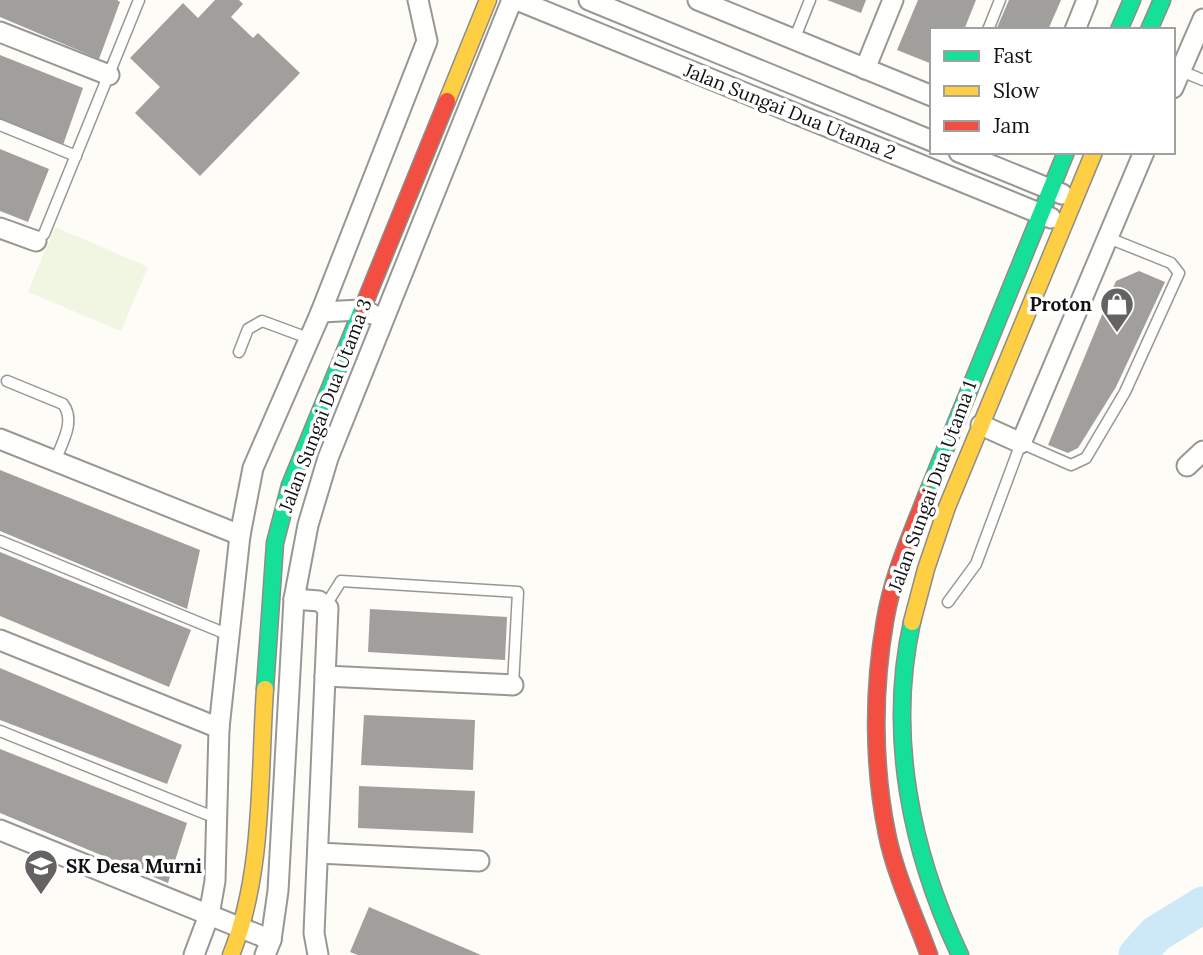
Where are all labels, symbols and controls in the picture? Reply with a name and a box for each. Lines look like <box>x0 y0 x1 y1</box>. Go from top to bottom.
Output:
legend <box>930 28 1175 154</box>
text: Fast <box>993 42 1033 69</box>
street label: Jalan Sungai Dua Utama 2 <box>680 57 899 164</box>
text: Slow <box>993 77 1040 104</box>
text: Jam <box>992 112 1030 139</box>
shop icon: Proton <box>1098 285 1136 334</box>
place label: Proton <box>1029 292 1092 316</box>
street label: Jalan Sungai Dua Utama 3 <box>273 295 377 516</box>
street label: Jalan Sungai Dua Utama 1 <box>882 377 981 596</box>
school or university icon: SK Desa Murni <box>22 847 60 896</box>
place label: SK Desa Murni <box>66 854 202 878</box>

